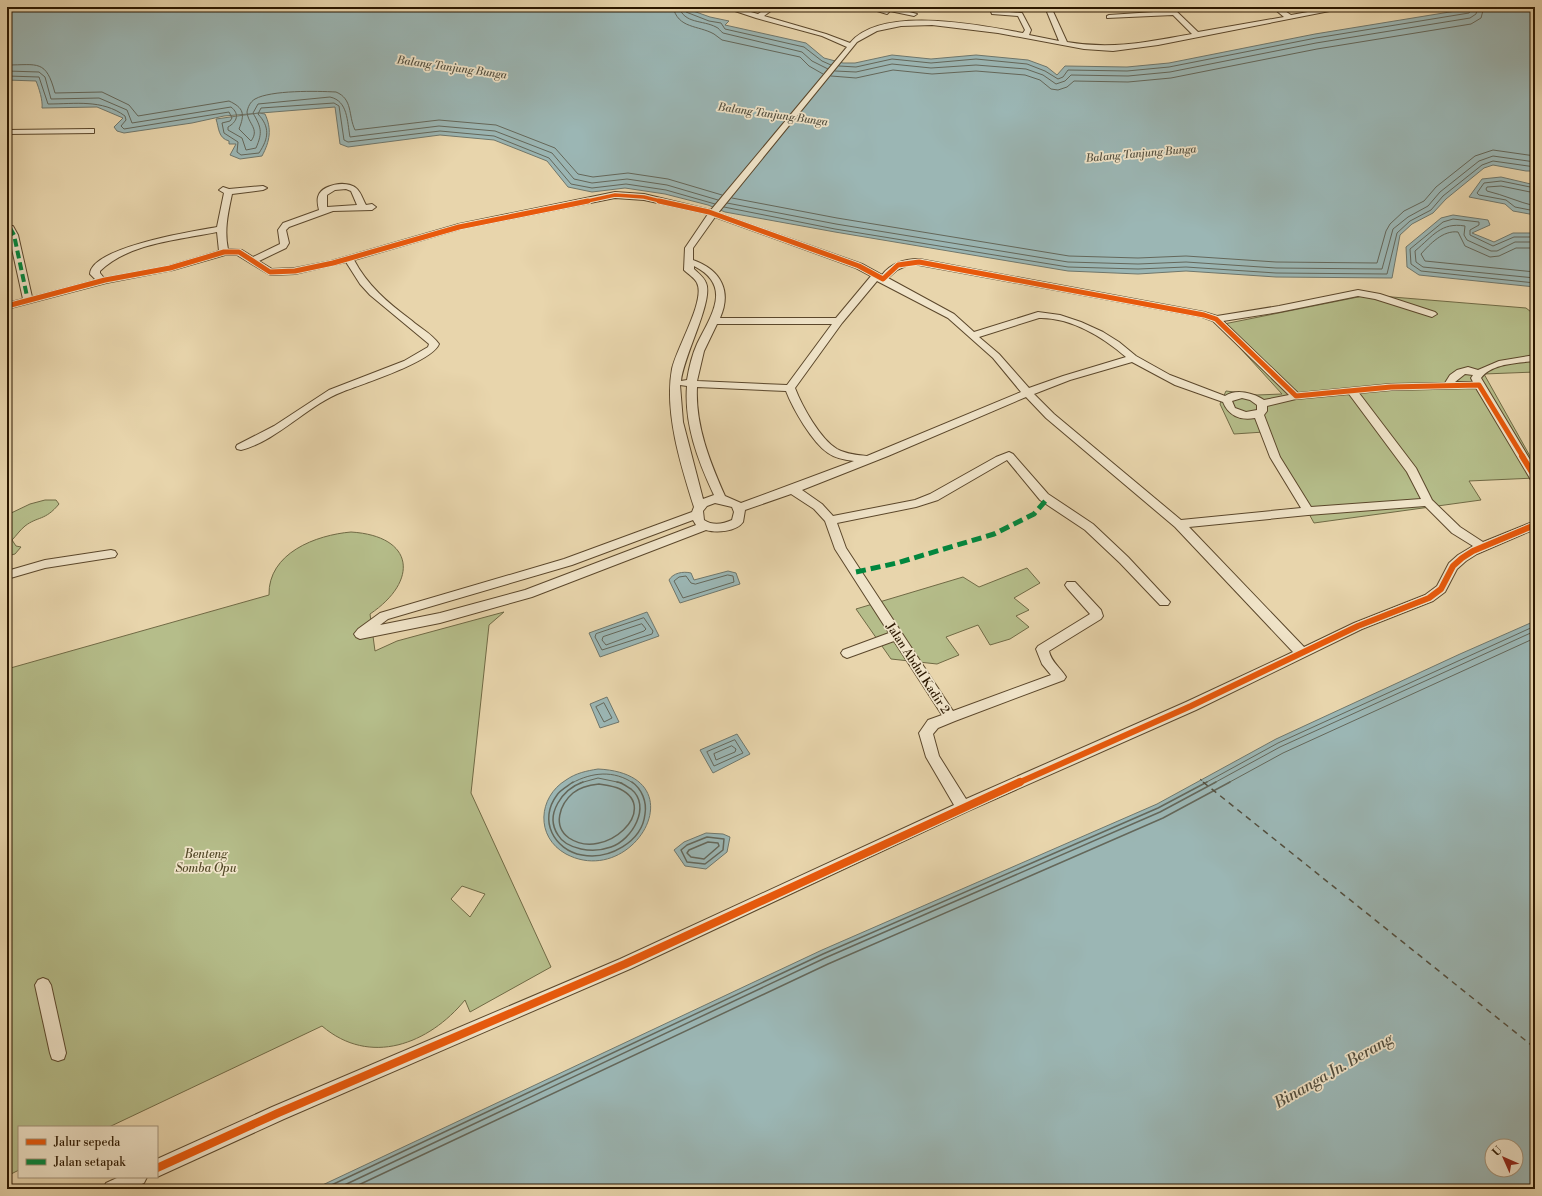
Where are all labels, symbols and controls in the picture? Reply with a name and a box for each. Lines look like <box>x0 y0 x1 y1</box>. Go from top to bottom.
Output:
water label: Balang Tanjung Bunga <box>395 53 509 83</box>
water label: Balang Tanjung Bunga <box>716 100 830 130</box>
water label: Balang Tanjung Bunga <box>1084 142 1198 166</box>
street label: Jalan Abdul Kadir 2 <box>882 619 953 717</box>
park label: Benteng Somba Opu <box>175 847 237 876</box>
water label: Binanga Jn. Berang <box>1270 1028 1397 1114</box>
legend <box>18 1126 158 1178</box>
text: Jalur sepeda <box>53 1135 121 1150</box>
north arrow <box>1484 1138 1524 1178</box>
text: U <box>1490 1143 1506 1160</box>
text: Jalan setapak <box>53 1155 126 1170</box>

